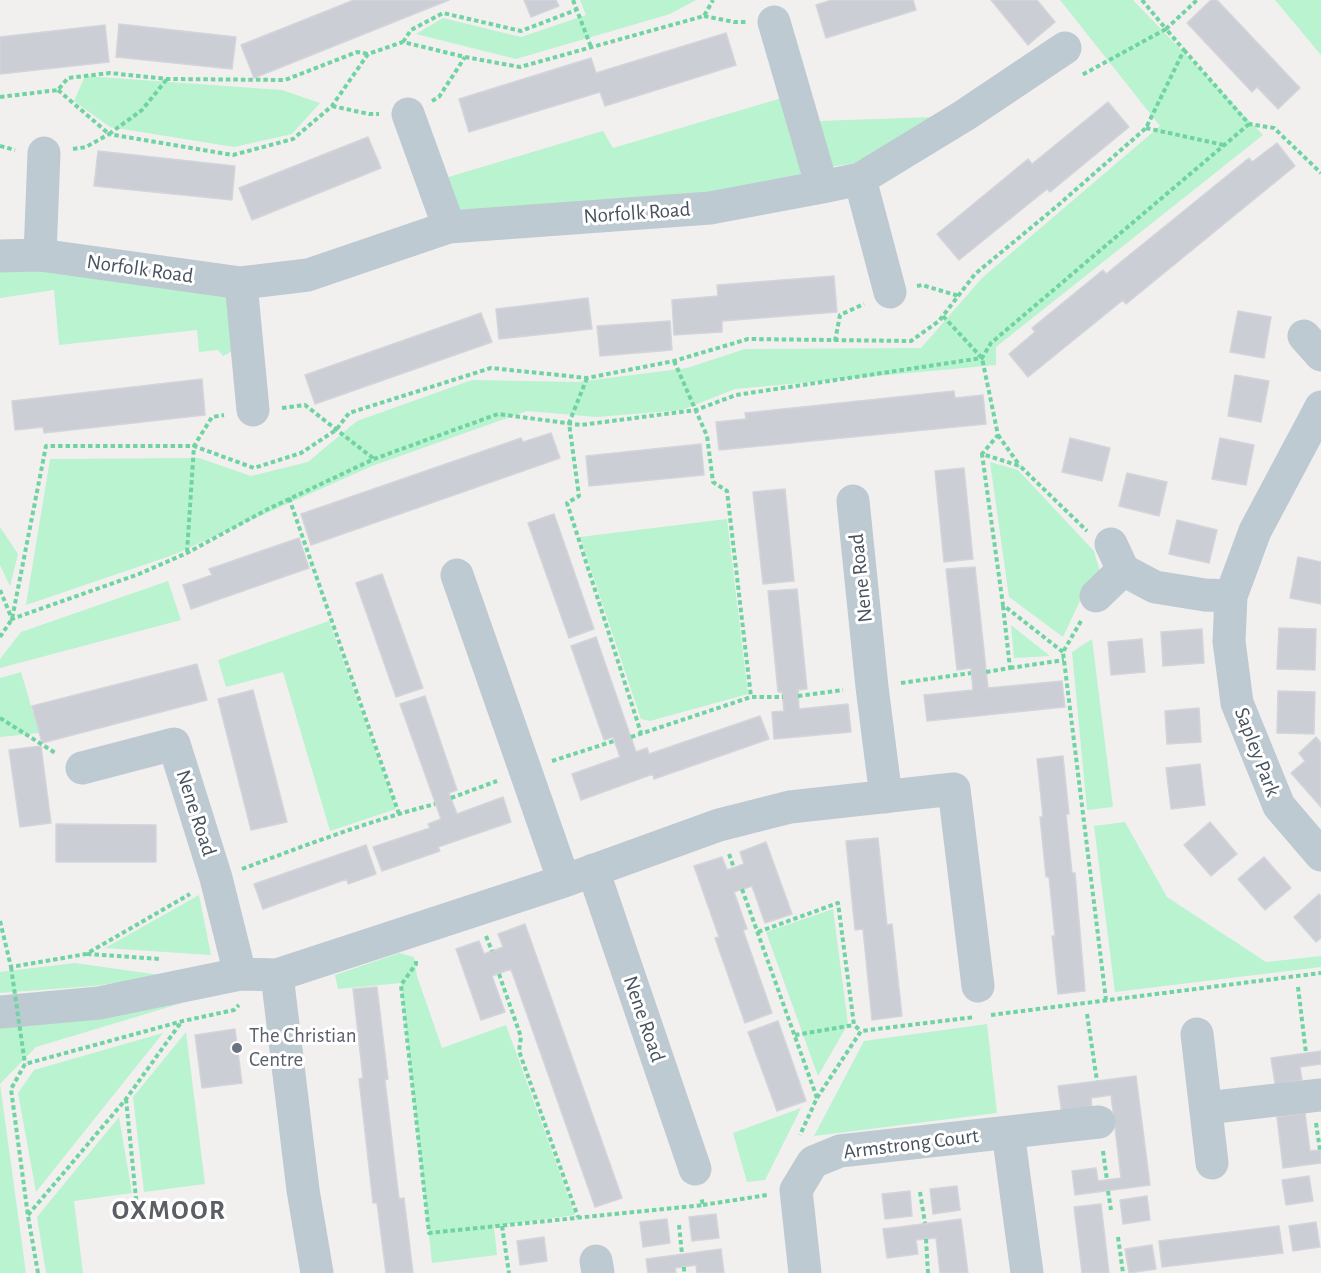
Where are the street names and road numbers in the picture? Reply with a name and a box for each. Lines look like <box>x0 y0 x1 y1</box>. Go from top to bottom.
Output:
street label: Norfolk Road <box>583 197 691 229</box>
street label: Norfolk Road <box>85 249 195 289</box>
street label: Nene Road <box>844 532 878 624</box>
street label: Sapley Park <box>1228 704 1286 800</box>
street label: Nene Road <box>170 767 222 859</box>
street label: Nene Road <box>618 973 670 1065</box>
street label: Armstrong Court <box>842 1123 980 1165</box>

